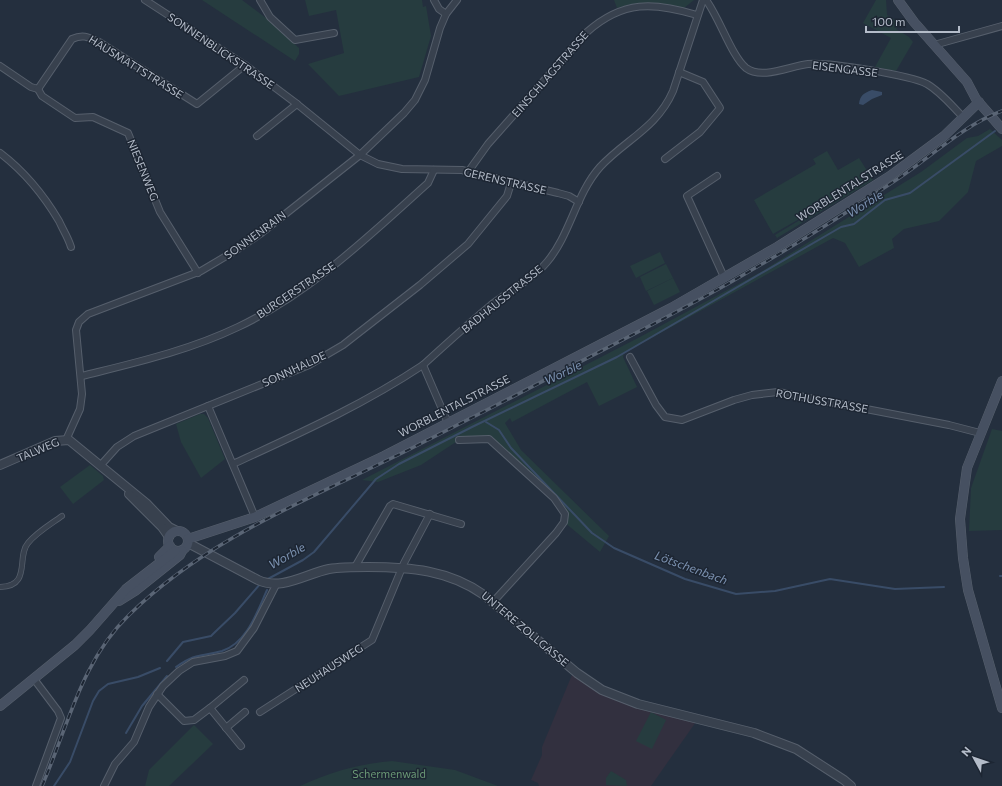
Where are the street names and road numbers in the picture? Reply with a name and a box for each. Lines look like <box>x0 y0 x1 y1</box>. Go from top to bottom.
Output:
street label: SONNENBLICKSTRASSE <box>165 10 277 91</box>
street label: EINSCHLAGSTRASSE <box>509 28 590 119</box>
street label: HAUSMATTSTRASSE <box>87 32 186 101</box>
street label: EISENGASSE <box>812 58 879 79</box>
street label: NIESENWEG <box>125 137 162 202</box>
street label: WORBLENTALSTRASSE <box>794 147 905 224</box>
street label: GERENSTRASSE <box>462 165 548 196</box>
street label: SONNENRAIN <box>221 208 288 261</box>
street label: BURGERSTRASSE <box>254 258 338 321</box>
street label: BADHAUSSTRASSE <box>459 262 545 335</box>
street label: SONNHALDE <box>260 348 328 389</box>
street label: WORBLENTALSTRASSE <box>396 372 512 439</box>
street label: ROTHUSSTRASSE <box>775 386 869 415</box>
street label: TALWEG <box>15 435 61 464</box>
street label: UNTERE ZOLLGASSE <box>479 588 571 669</box>
street label: NEUHAUSWEG <box>292 641 365 694</box>

